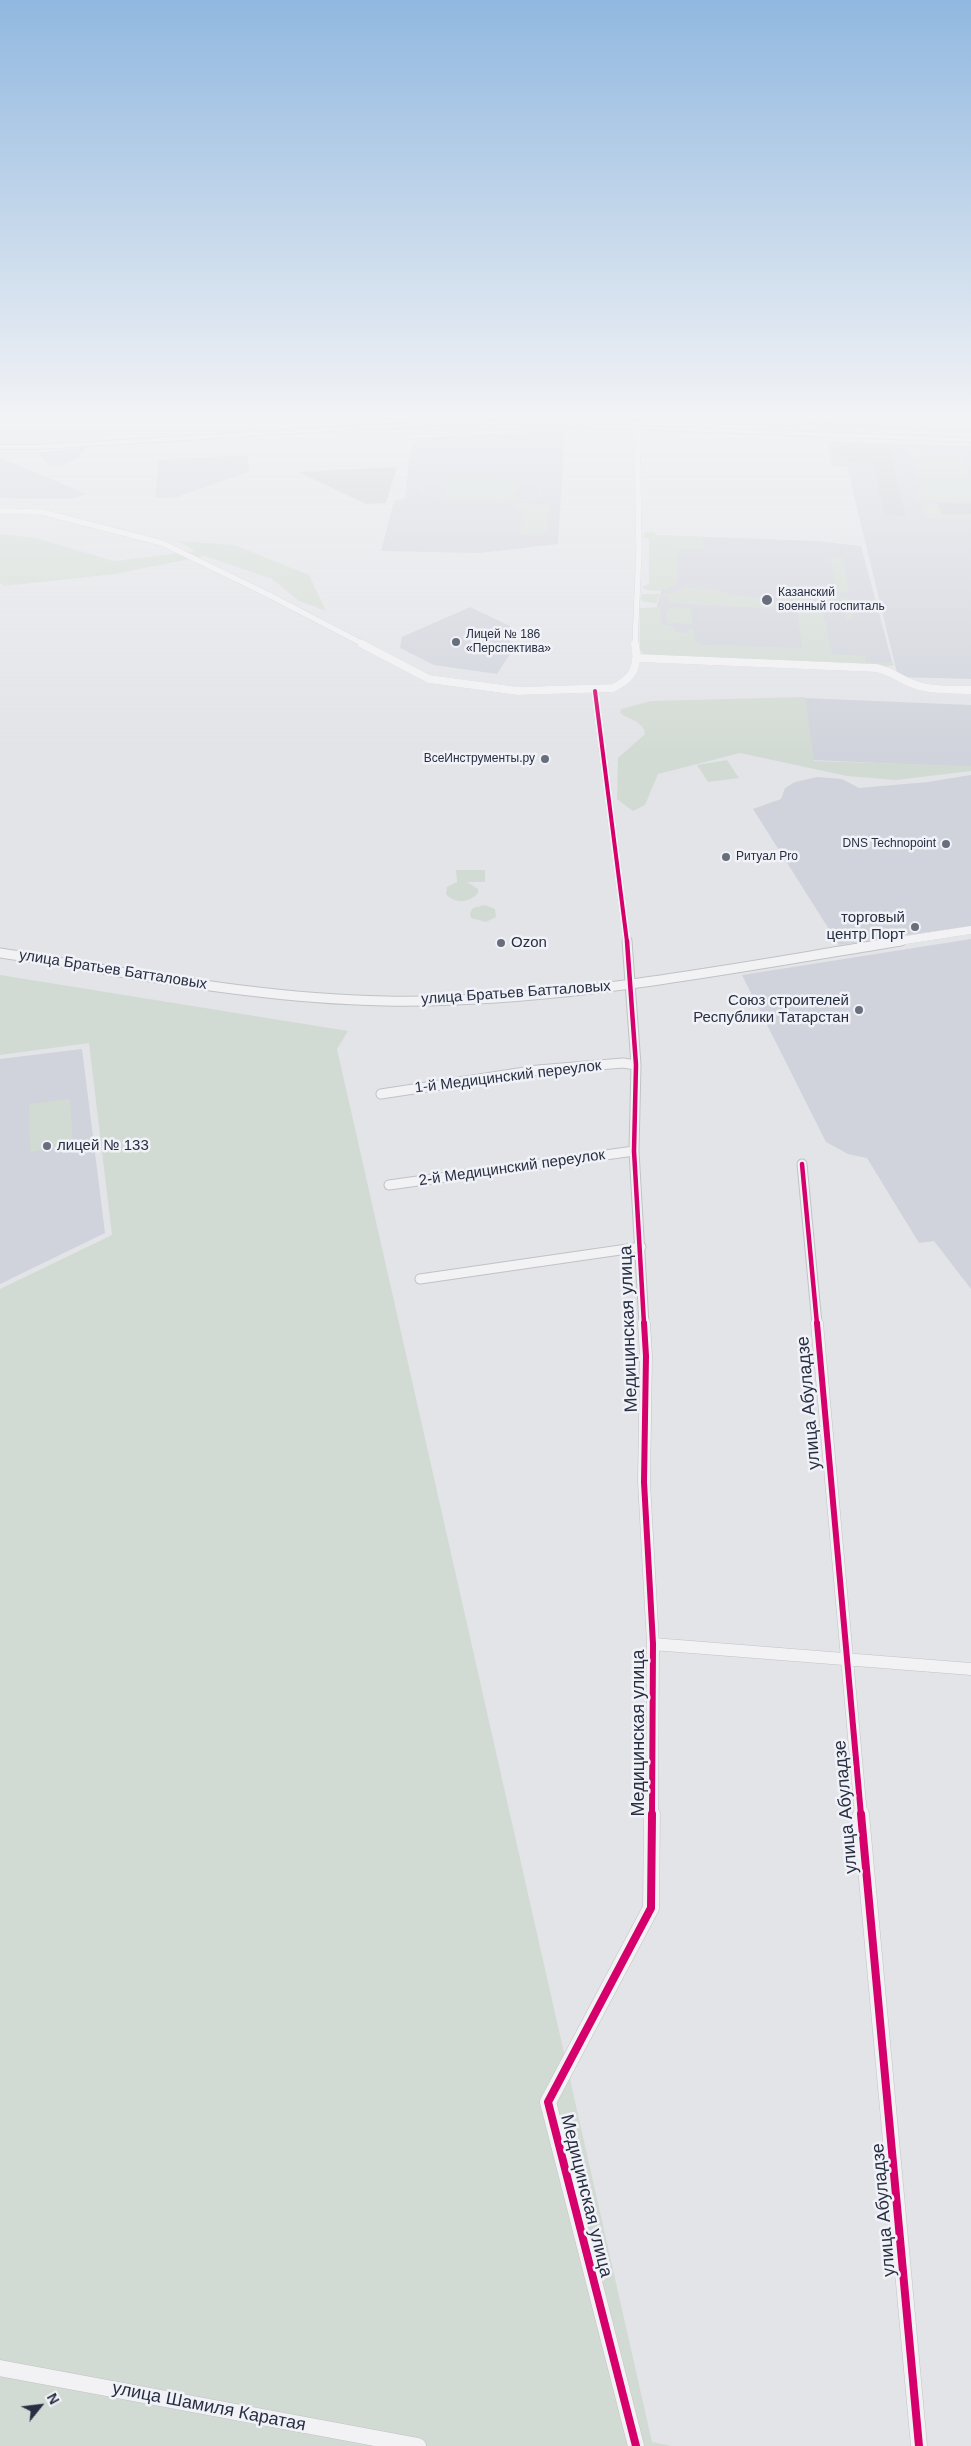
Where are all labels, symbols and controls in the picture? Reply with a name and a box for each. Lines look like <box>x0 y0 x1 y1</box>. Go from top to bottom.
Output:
place label: Казанский военный госпиталь <box>778 586 885 614</box>
marker: Казанский военный госпиталь <box>760 593 774 607</box>
place label: Лицей № 186 «Перспектива» <box>466 628 551 656</box>
marker: Лицей № 186 «Перспектива» <box>450 636 462 648</box>
place label: ВсеИнструменты.ру <box>424 752 535 766</box>
marker: ВсеИнструменты.ру <box>539 753 551 765</box>
place label: DNS Technopoint <box>843 837 936 851</box>
marker: DNS Technopoint <box>940 838 952 850</box>
place label: Ритуал Pro <box>736 850 798 864</box>
marker: Ритуал Pro <box>720 851 732 863</box>
place label: торговый центр Порт <box>827 909 905 944</box>
marker: торговый центр Порт <box>909 921 921 933</box>
place label: Ozon <box>511 934 547 952</box>
marker: Ozon <box>495 937 507 949</box>
street label: улица Братьев Батталовых <box>18 946 208 994</box>
street label: улица Братьев Батталовых <box>421 977 611 1009</box>
place label: Союз строителей Республики Татарстан <box>693 992 849 1027</box>
marker: Союз строителей Республики Татарстан <box>853 1004 865 1016</box>
street label: 1-й Медицинский переулок <box>414 1057 602 1097</box>
place label: лицей № 133 <box>57 1137 149 1155</box>
marker: лицей № 133 <box>41 1140 53 1152</box>
street label: 2-й Медицинский переулок <box>418 1146 606 1190</box>
street label: Медицинская улица <box>615 1245 643 1413</box>
street label: улица Абуладзе <box>792 1335 826 1471</box>
street label: Медицинская улица <box>628 1649 650 1817</box>
street label: улица Абуладзе <box>829 1739 863 1875</box>
street label: Медицинская улица <box>555 2112 617 2280</box>
street label: улица Абуладзе <box>867 2142 901 2278</box>
street label: улица Шамиля Каратая <box>110 2378 308 2436</box>
north arrow <box>15 2381 65 2431</box>
text: N <box>44 2390 63 2407</box>

